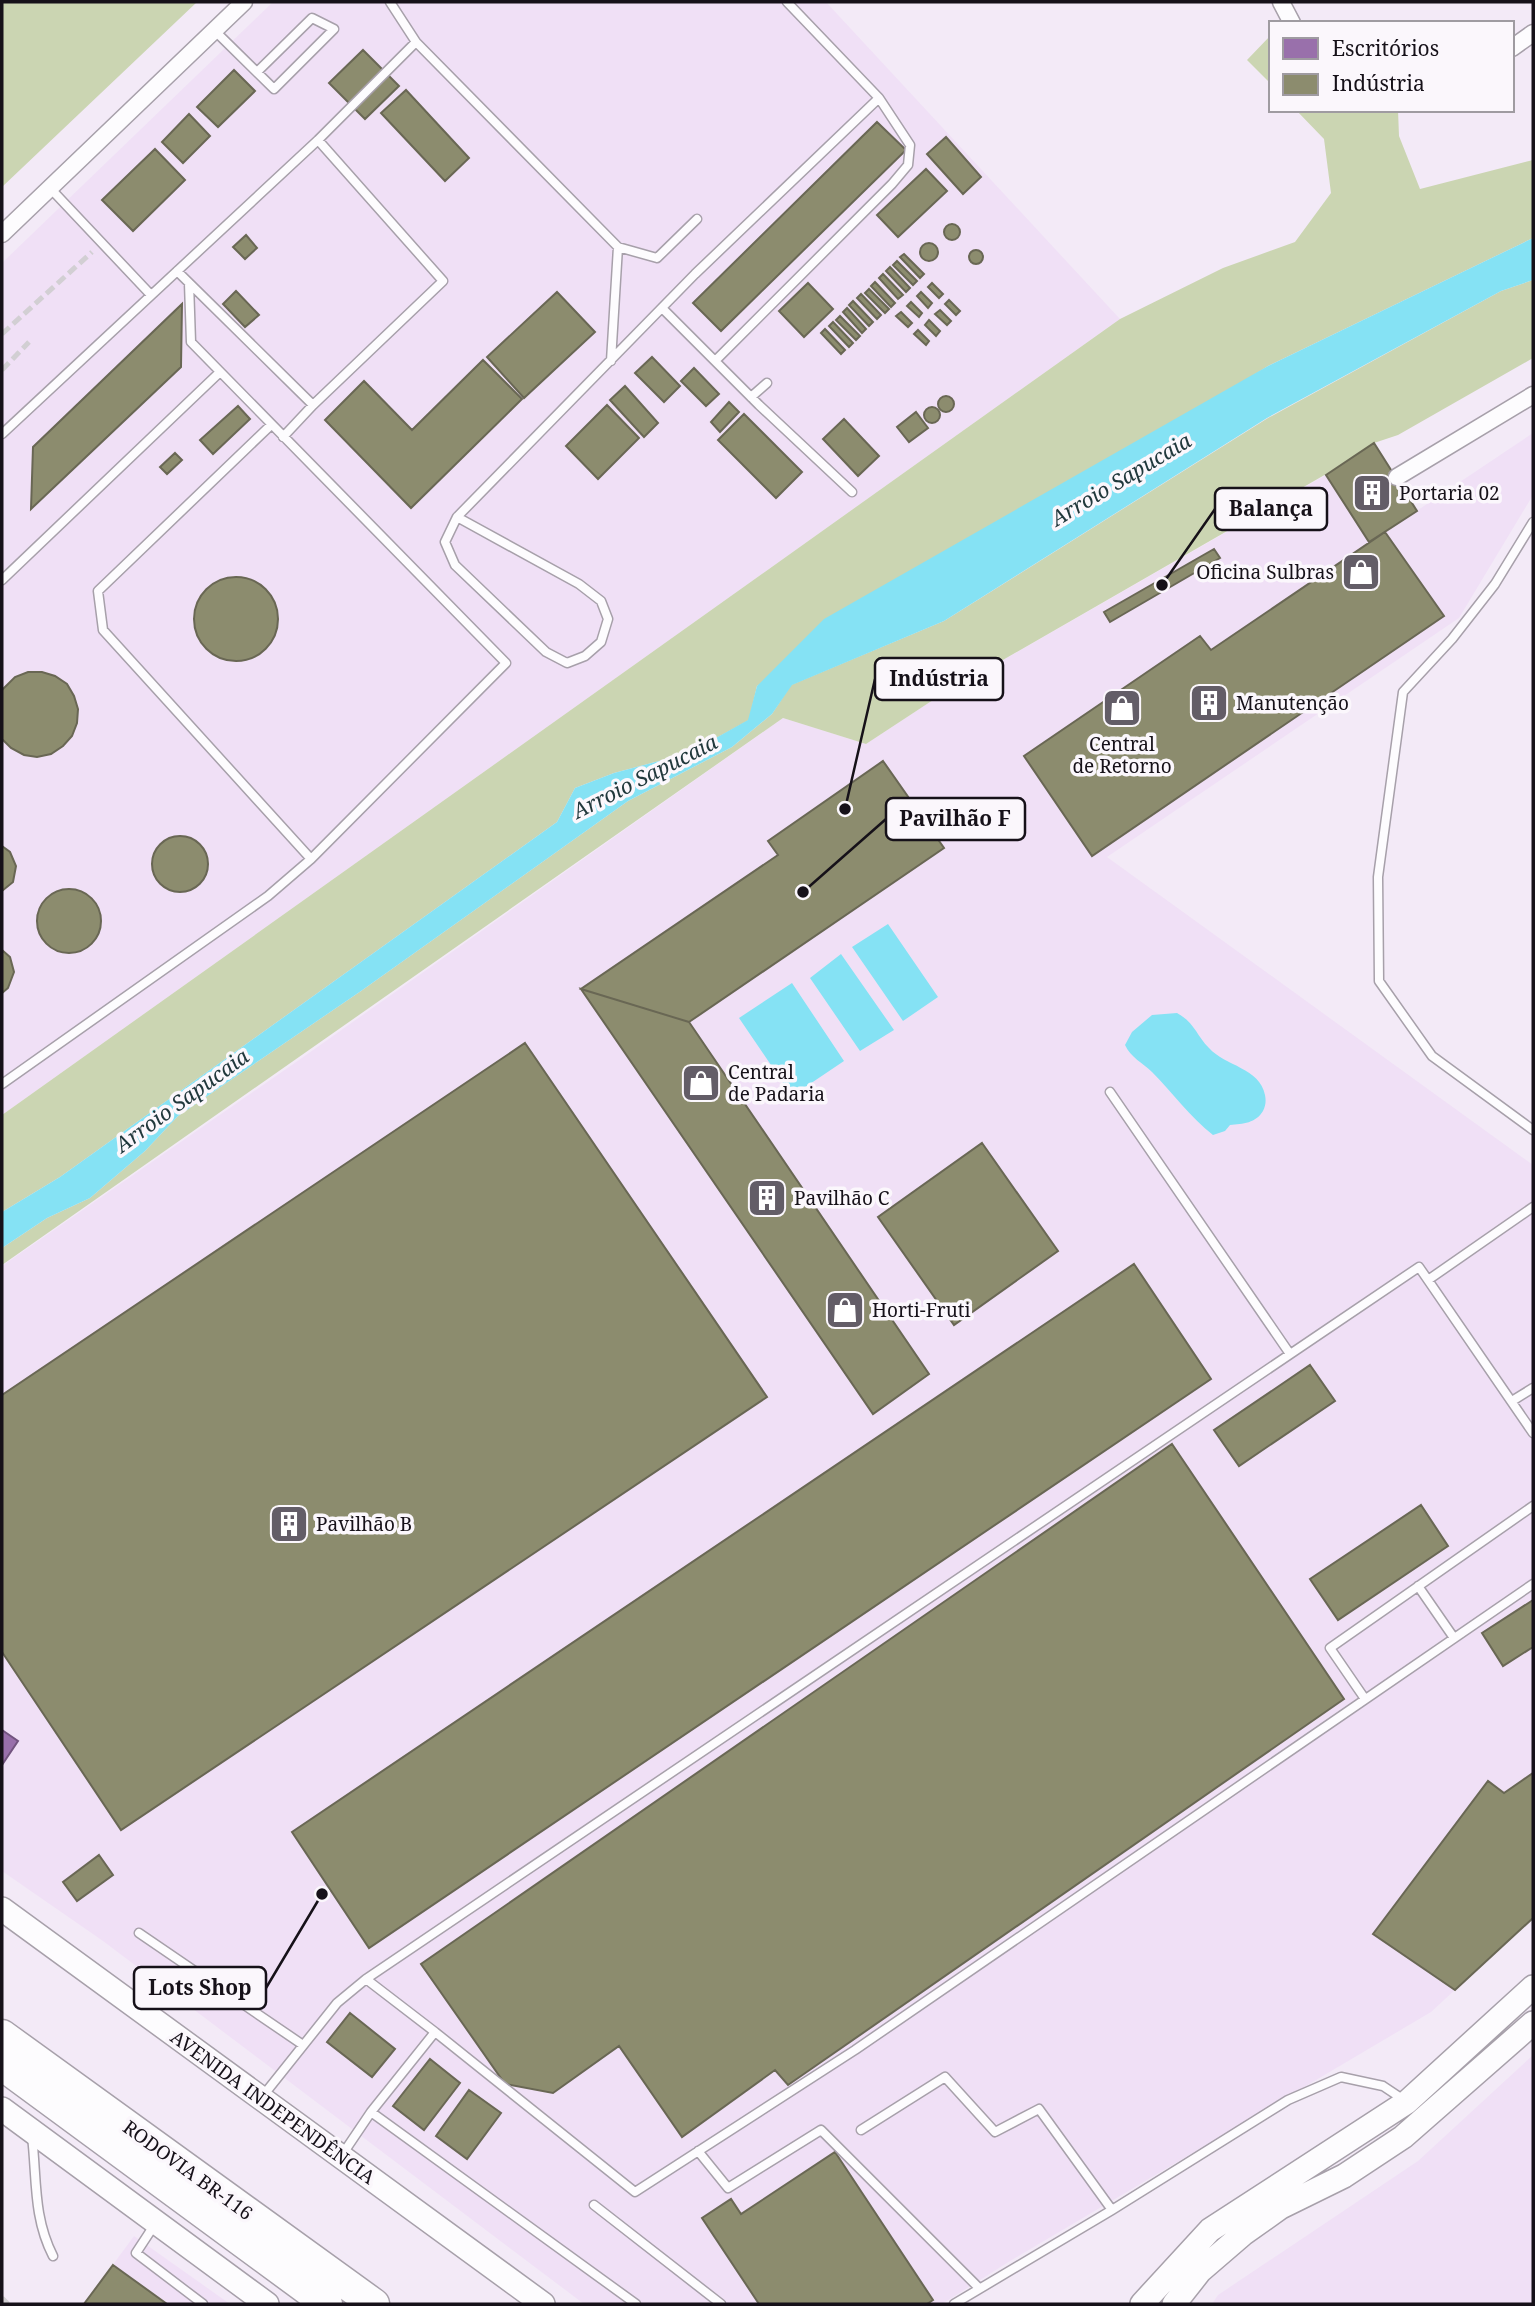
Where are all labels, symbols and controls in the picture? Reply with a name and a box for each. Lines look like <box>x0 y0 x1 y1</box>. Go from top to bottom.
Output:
legend <box>1269 21 1514 112</box>
text: Escritórios <box>1332 34 1439 62</box>
text: Indústria <box>1332 69 1425 97</box>
water label: Arroio Sapucaia <box>1043 426 1197 533</box>
building icon: Portaria 02 <box>1351 472 1393 514</box>
place label: Portaria 02 <box>1399 480 1500 506</box>
callout: Balança <box>1215 488 1327 530</box>
text: Balança <box>1229 494 1313 522</box>
shop icon: Oficina Sulbras <box>1340 551 1382 593</box>
place label: Oficina Sulbras <box>1196 559 1334 585</box>
callout: Indústria <box>875 658 1003 700</box>
text: Indústria <box>889 664 989 692</box>
building icon: Manutenção <box>1188 682 1230 724</box>
shop icon: Central de Retorno <box>1101 687 1143 729</box>
place label: Manutenção <box>1236 690 1349 716</box>
water label: Arroio Sapucaia <box>565 727 723 826</box>
place label: Central de Retorno <box>1072 731 1172 779</box>
callout: Pavilhão F <box>886 798 1025 840</box>
text: Pavilhão F <box>899 804 1011 832</box>
water label: Arroio Sapucaia <box>107 1042 255 1159</box>
place label: Central de Padaria <box>728 1059 825 1107</box>
shop icon: Central de Padaria <box>680 1062 722 1104</box>
building icon: Pavilhão C <box>746 1177 788 1219</box>
place label: Pavilhão C <box>794 1185 890 1211</box>
shop icon: Horti-Fruti <box>824 1289 866 1331</box>
place label: Horti-Fruti <box>872 1297 971 1323</box>
building icon: Pavilhão B <box>268 1503 310 1545</box>
place label: Pavilhão B <box>316 1511 412 1537</box>
callout: Lots Shop <box>134 1967 266 2009</box>
text: Lots Shop <box>148 1973 252 2001</box>
street label: AVENIDA INDEPENDÊNCIA <box>165 2024 381 2190</box>
street label: RODOVIA BR-116 <box>118 2114 258 2226</box>

